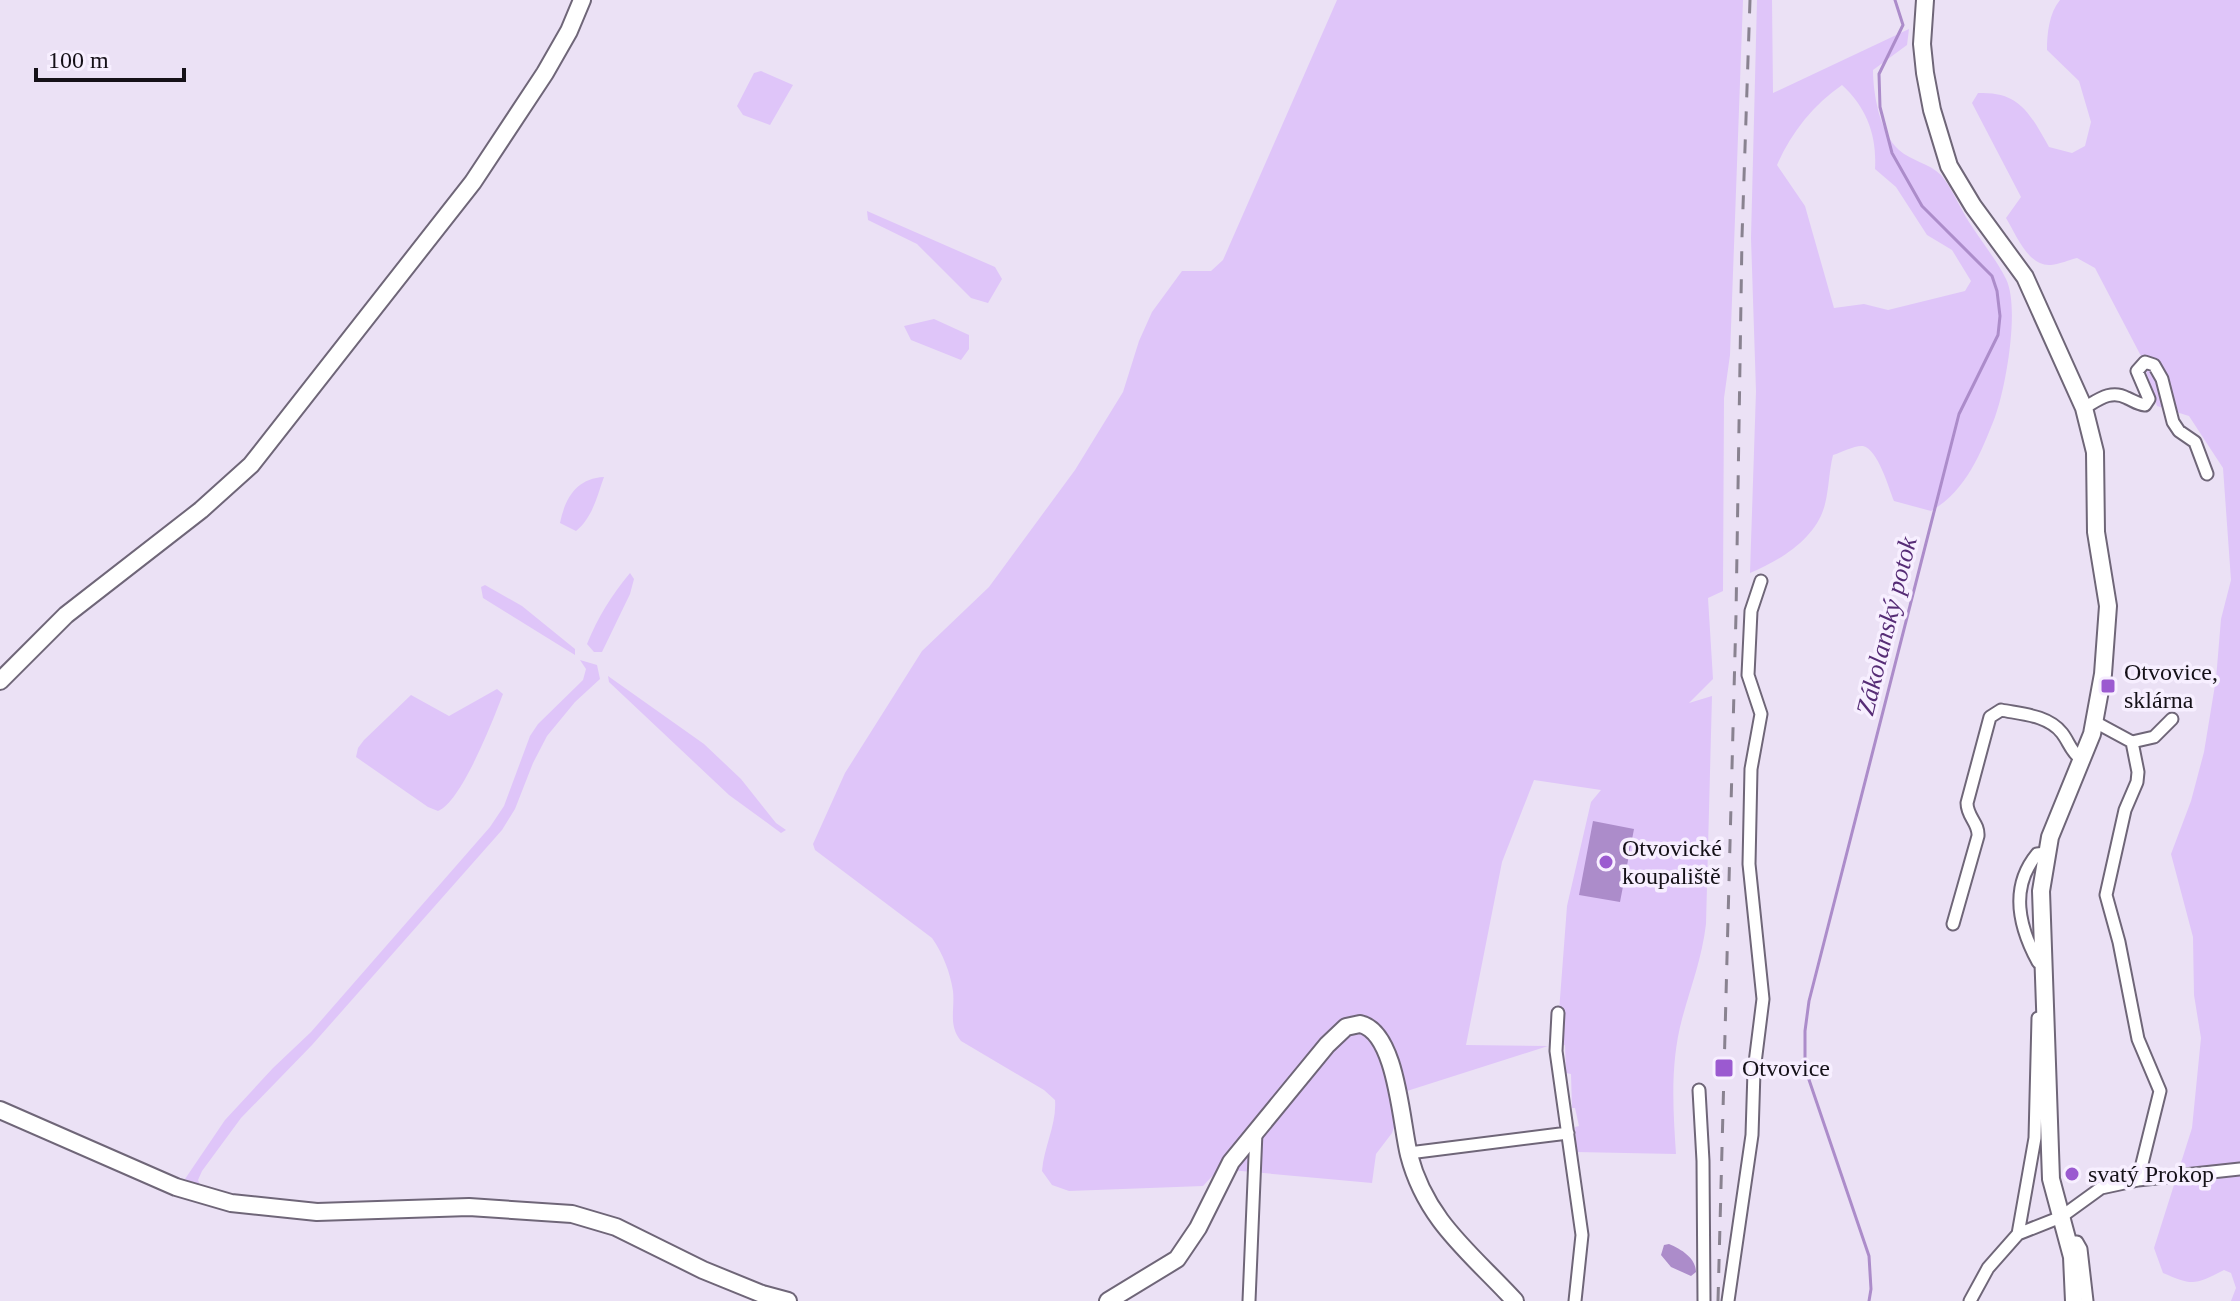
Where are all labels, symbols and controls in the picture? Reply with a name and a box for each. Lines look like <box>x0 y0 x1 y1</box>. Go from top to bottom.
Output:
scale bar <box>36 32 184 82</box>
text: 100 m <box>48 47 109 73</box>
water label: Zákolanský potok <box>1850 534 1923 718</box>
place label: Otvovice, sklárna <box>2124 659 2218 713</box>
marker: Otvovice, sklárna <box>2099 677 2117 695</box>
place label: Otvovické koupaliště <box>1622 835 1722 889</box>
marker: Otvovické koupaliště <box>1597 853 1615 871</box>
place label: Otvovice <box>1742 1055 1830 1081</box>
marker: Otvovice <box>1713 1057 1735 1079</box>
place label: svatý Prokop <box>2088 1161 2214 1187</box>
marker: svatý Prokop <box>2063 1165 2081 1183</box>

